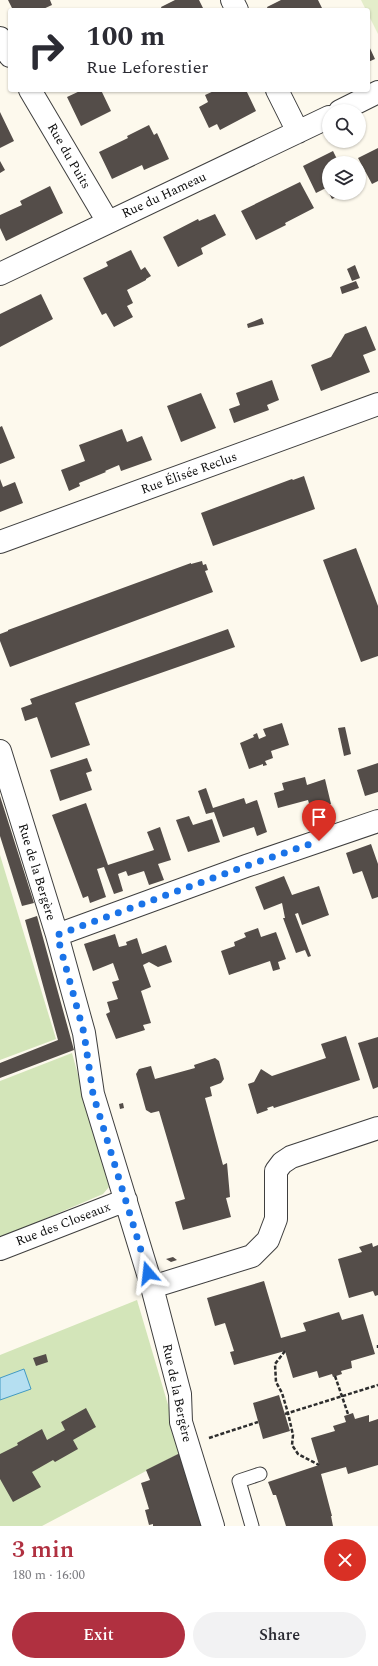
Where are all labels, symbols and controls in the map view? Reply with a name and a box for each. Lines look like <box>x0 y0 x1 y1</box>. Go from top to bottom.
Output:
text: 100 m <box>86 15 165 58</box>
icon: right <box>20 24 72 76</box>
text: Rue Leforestier <box>86 54 209 81</box>
map controls <box>322 104 366 200</box>
button: search <box>322 104 366 148</box>
street label: Rue du Puits <box>42 119 96 193</box>
button: layers <box>322 156 366 200</box>
street label: Rue du Hameau <box>118 167 210 223</box>
street label: Rue Élisée Reclus <box>138 446 240 500</box>
pin <box>302 800 336 841</box>
icon: arrive <box>308 806 330 828</box>
street label: Rue de la Bergère <box>13 821 61 923</box>
street label: Rue des Closeaux <box>13 1197 114 1251</box>
position arrow <box>127 1252 169 1294</box>
street label: Rue de la Bergère <box>157 1342 197 1444</box>
text: 3 min <box>12 1532 74 1568</box>
button: close <box>324 1539 366 1581</box>
text: 180 m · 16:00 <box>12 1565 85 1585</box>
button: Exit <box>12 1612 185 1658</box>
button: Share <box>193 1612 366 1658</box>

